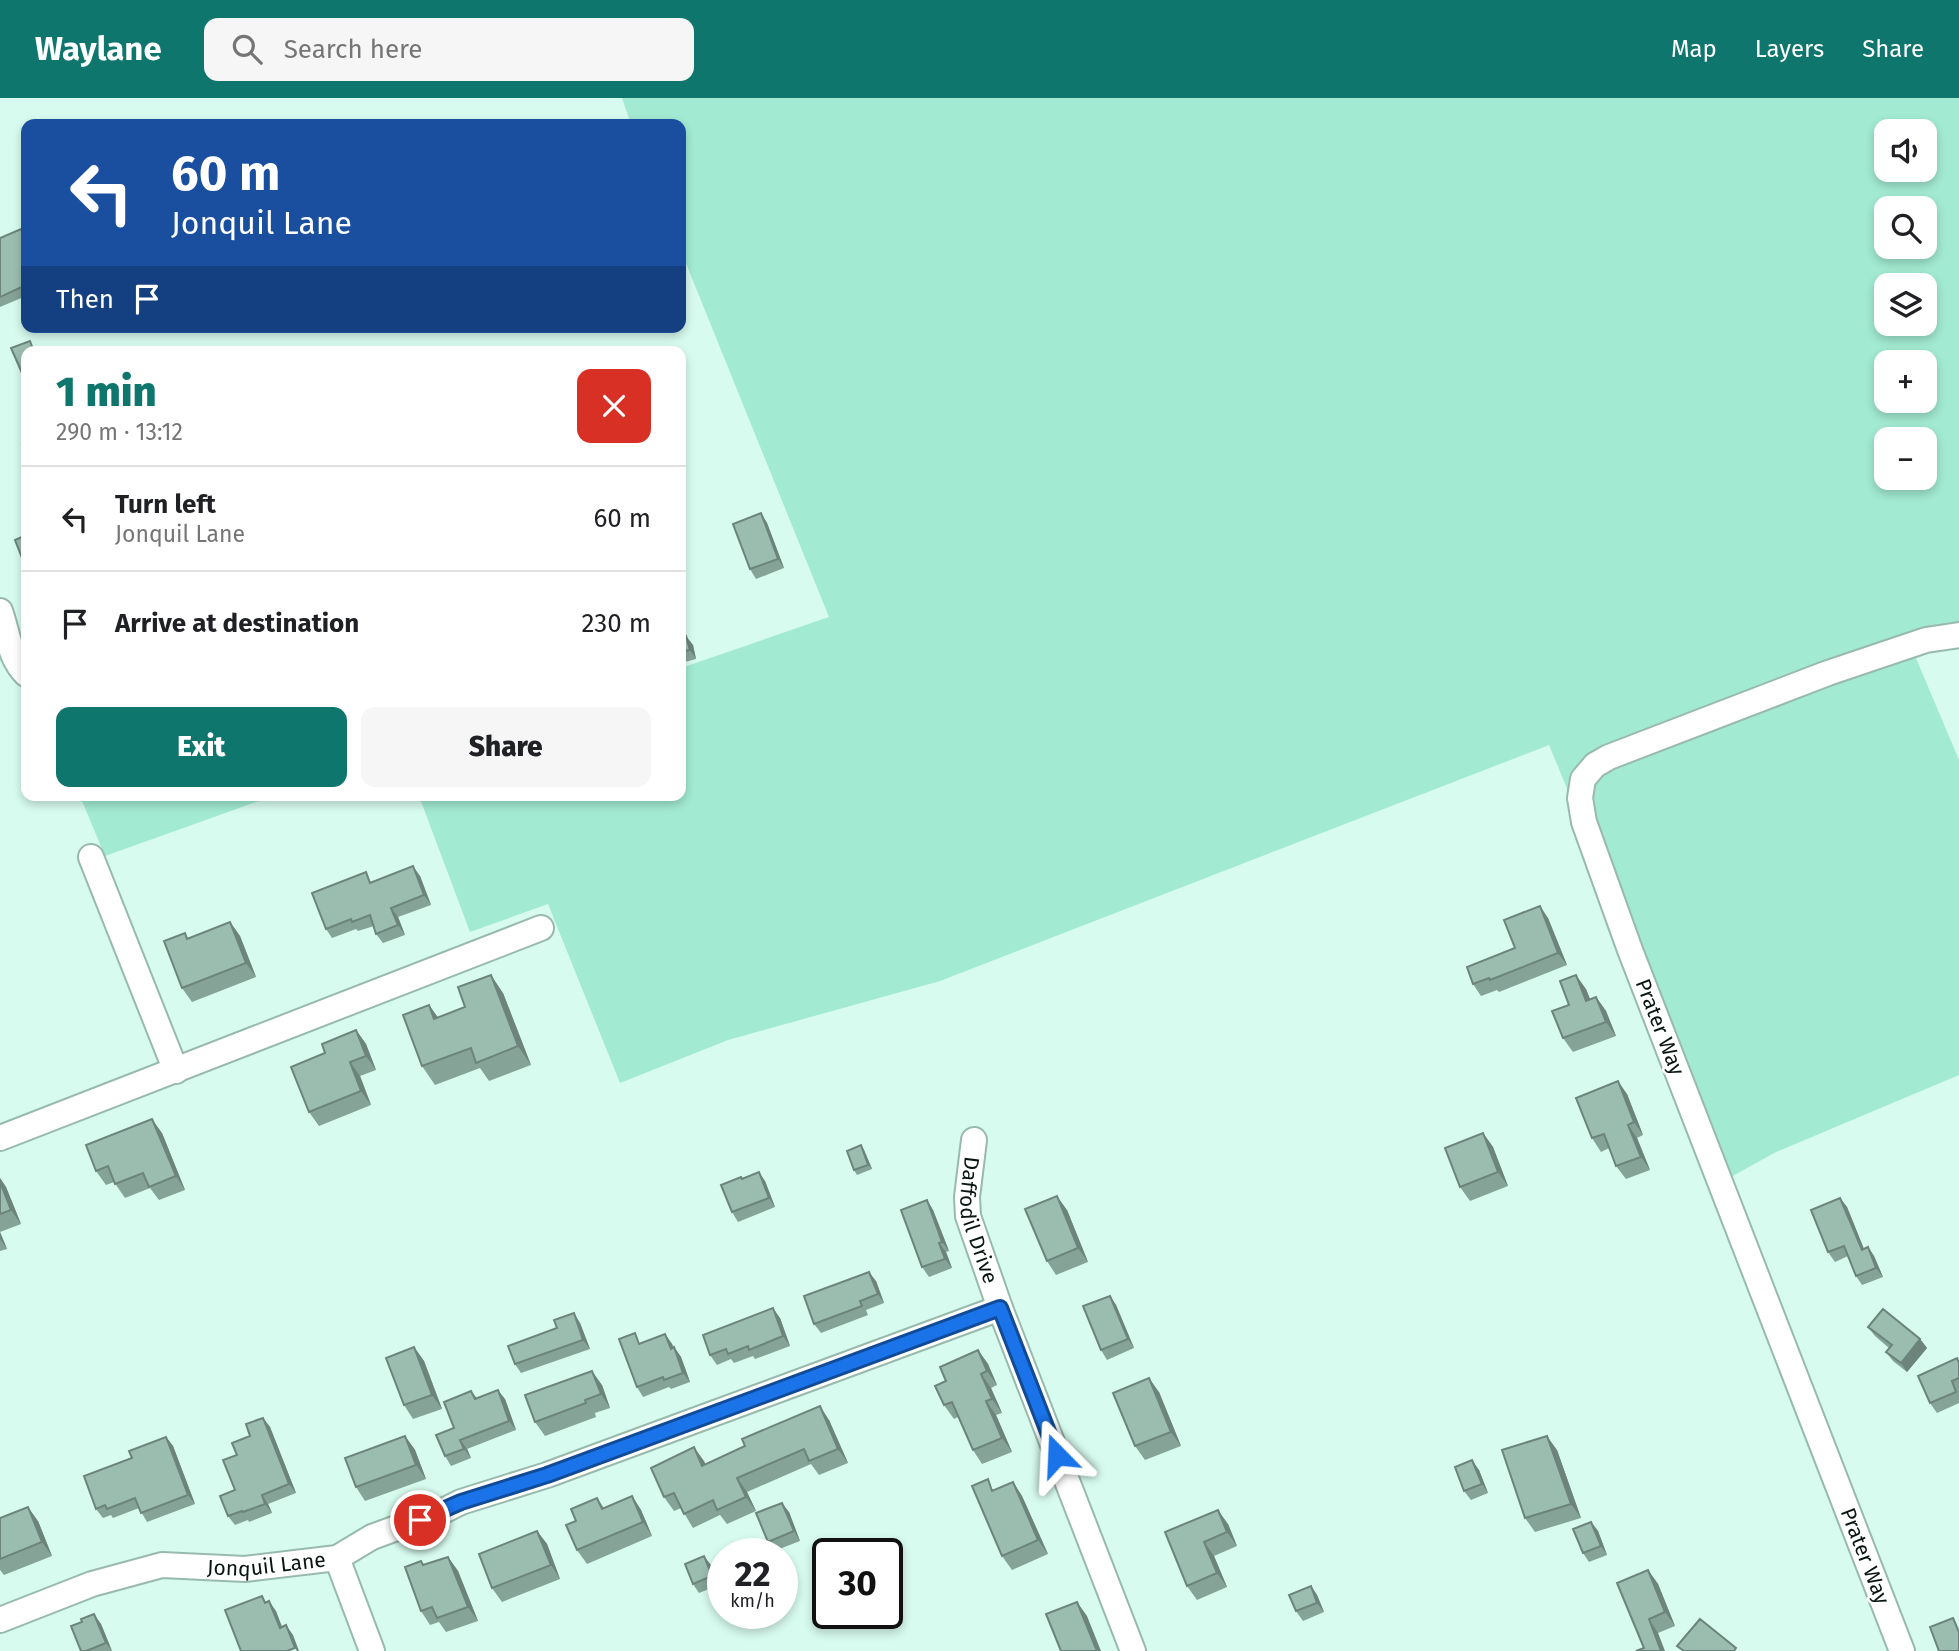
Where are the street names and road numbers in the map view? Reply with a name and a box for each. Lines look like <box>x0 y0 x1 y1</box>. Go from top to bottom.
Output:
street label: Prater Way <box>1630 975 1690 1079</box>
street label: Daffodil Drive <box>954 1155 1004 1287</box>
street label: Prater Way <box>1835 1504 1895 1608</box>
street label: Jonquil Lane <box>207 1546 327 1582</box>

